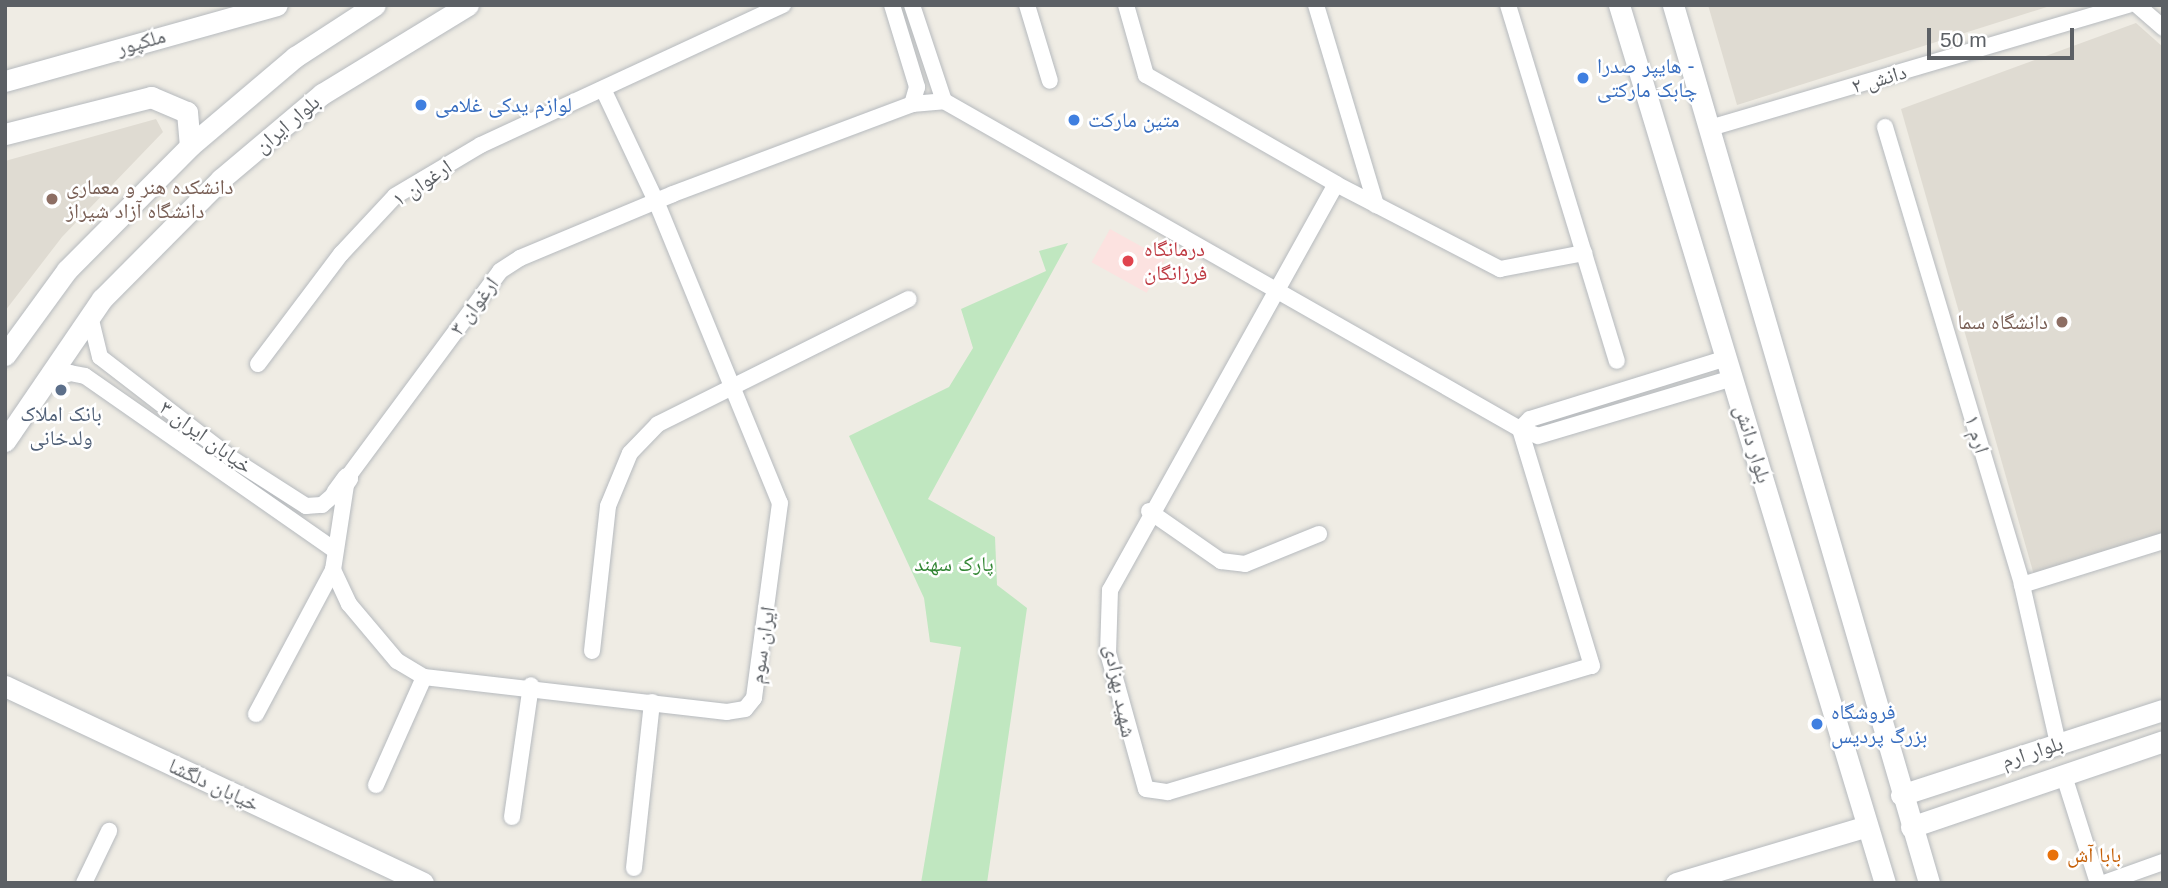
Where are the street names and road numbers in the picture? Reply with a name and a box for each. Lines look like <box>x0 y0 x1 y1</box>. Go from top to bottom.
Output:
street label: ملکپور <box>114 23 168 61</box>
street label: دانش ۲ <box>1849 59 1909 99</box>
street label: بلوار ایران <box>249 89 325 159</box>
street label: ارغوان ۱ <box>388 154 456 212</box>
street label: ارغوان ۳ <box>444 272 504 340</box>
street label: خیابان ایران ۳ <box>155 395 257 479</box>
street label: بلوار دانش <box>1729 402 1777 486</box>
street label: ارم ۱ <box>1959 412 1995 456</box>
street label: ایران سوم <box>743 605 781 685</box>
street label: شهید بهزادی <box>1099 642 1141 740</box>
street label: بلوار ارم <box>1998 730 2066 774</box>
street label: خیابان دلگشا <box>165 753 263 817</box>

